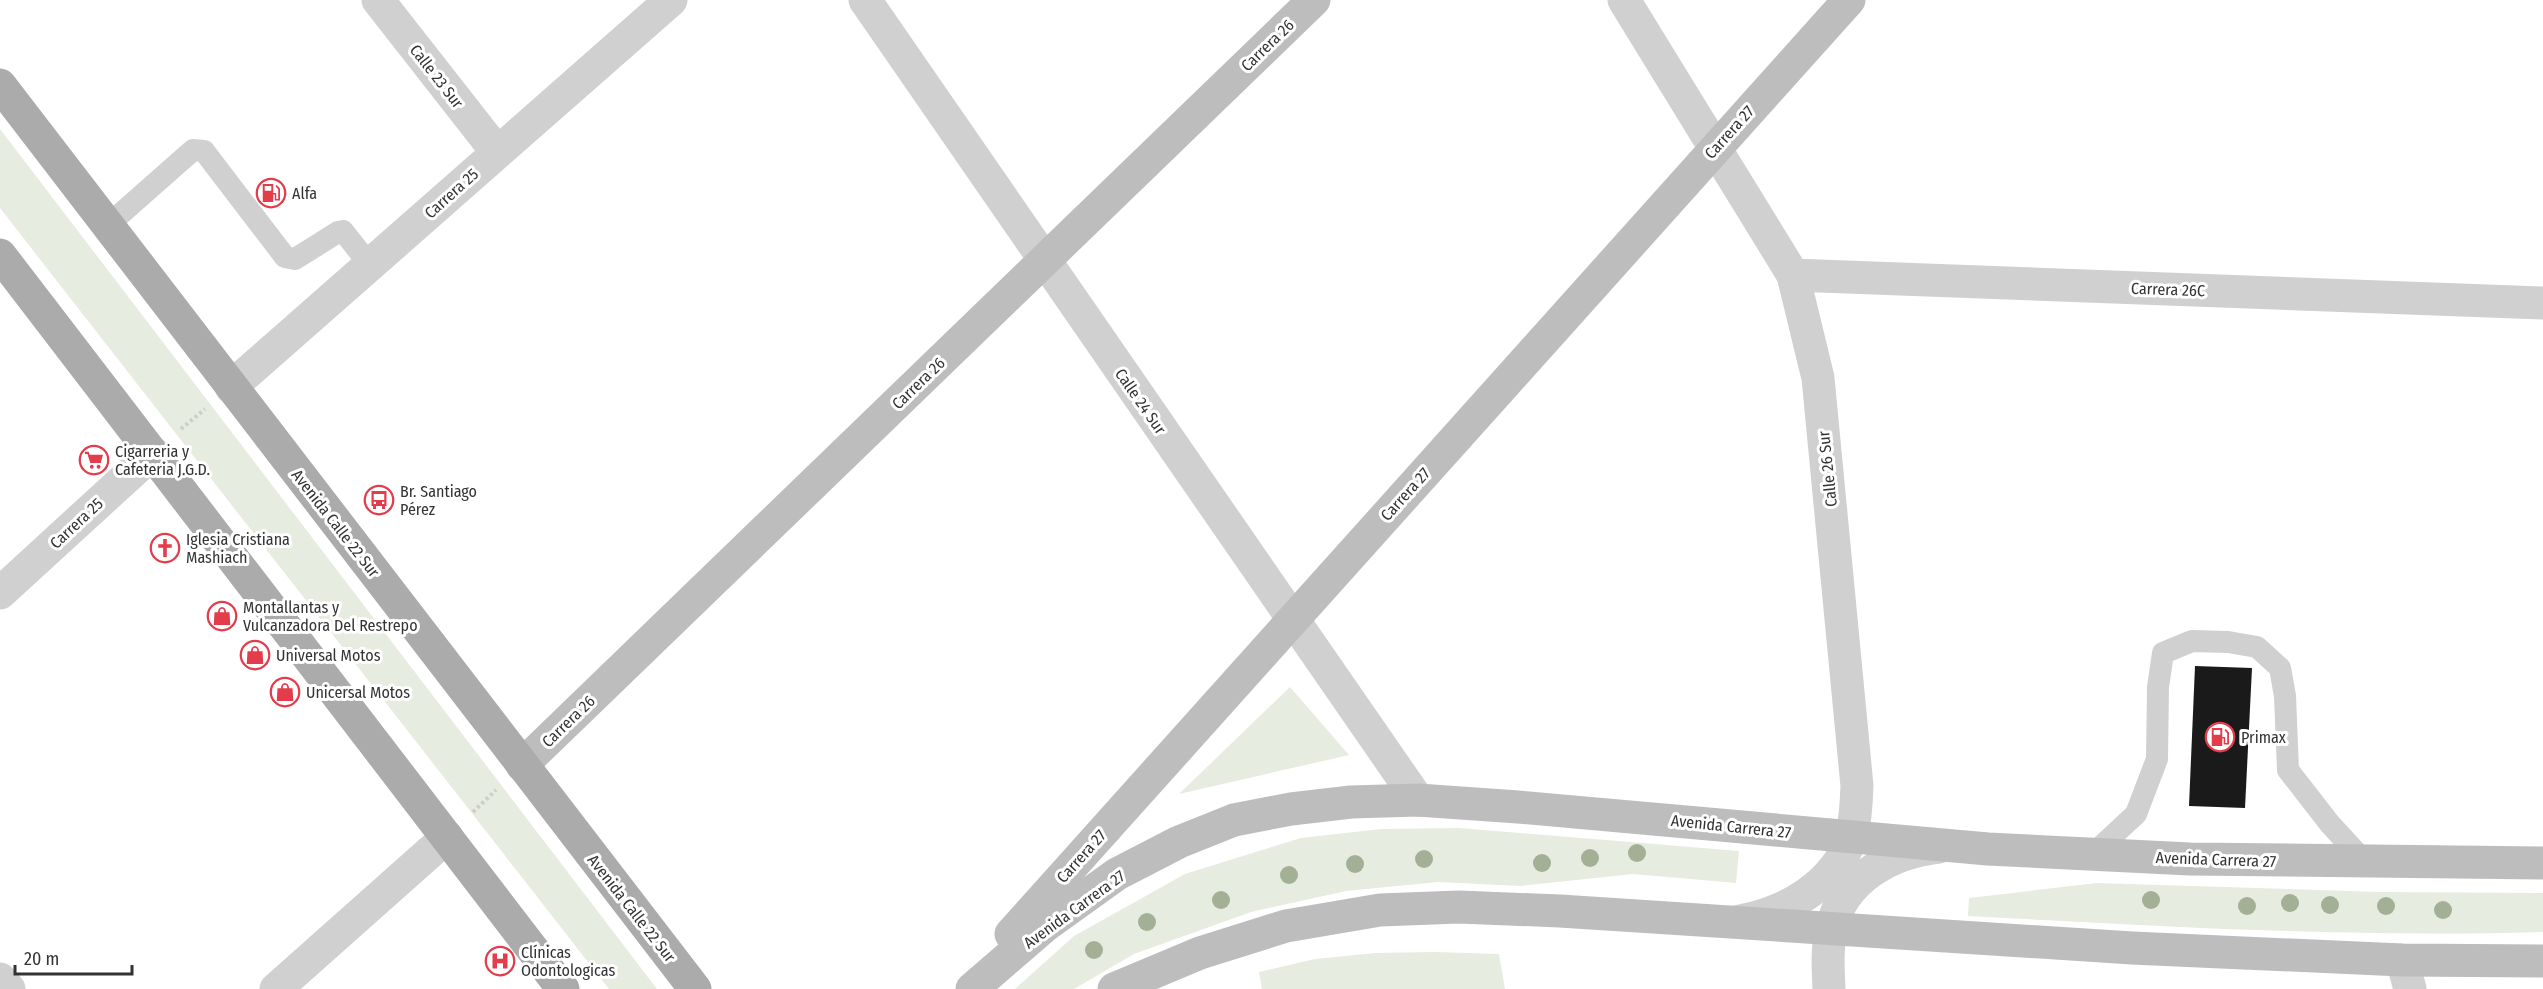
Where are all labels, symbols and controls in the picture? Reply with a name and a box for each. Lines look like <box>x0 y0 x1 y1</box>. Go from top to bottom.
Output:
street label: Carrera 26 <box>1237 16 1298 75</box>
street label: Calle 23 Sur <box>406 41 468 112</box>
street label: Carrera 27 <box>1701 102 1758 163</box>
street label: Carrera 25 <box>421 164 482 222</box>
fuel station icon: Alfa <box>255 177 287 209</box>
place label: Alfa <box>292 184 317 203</box>
street label: Carrera 26C <box>2131 279 2205 300</box>
street label: Carrera 26 <box>888 354 949 413</box>
street label: Calle 24 Sur <box>1111 365 1170 438</box>
street label: Calle 26 Sur <box>1814 430 1841 508</box>
place label: Cigarreria y Cafeteria J.G.D. <box>115 442 210 479</box>
supermarket icon: Cigarreria y Cafeteria J.G.D. <box>78 444 110 476</box>
street label: Carrera 27 <box>1377 464 1434 525</box>
street label: Avenida Calle 22 Sur <box>288 466 384 581</box>
place label: Br. Santiago Pérez <box>400 482 477 519</box>
bus stop icon: Br. Santiago Pérez <box>363 484 395 516</box>
street label: Carrera 25 <box>46 494 107 553</box>
place label: Iglesia Cristiana Mashiach <box>186 530 290 567</box>
church icon: Iglesia Cristiana Mashiach <box>149 532 181 564</box>
place label: Montallantas y Vulcanzadora Del Restrepo <box>243 598 418 635</box>
shop icon: Montallantas y Vulcanzadora Del Restrepo <box>206 600 238 632</box>
shop icon: Universal Motos <box>239 639 271 671</box>
place label: Universal Motos <box>276 646 381 665</box>
shop icon: Unicersal Motos <box>269 676 301 708</box>
place label: Unicersal Motos <box>306 683 410 702</box>
street label: Carrera 26 <box>538 692 599 751</box>
fuel station icon: Primax <box>2204 721 2236 753</box>
place label: Primax <box>2241 728 2286 747</box>
street label: Avenida Carrera 27 <box>1670 811 1792 842</box>
street label: Carrera 27 <box>1053 826 1110 887</box>
street label: Avenida Carrera 27 <box>2155 848 2277 871</box>
street label: Avenida Calle 22 Sur <box>584 851 680 966</box>
street label: Avenida Carrera 27 <box>1020 866 1129 953</box>
scale bar <box>15 938 132 976</box>
place label: Clínicas Odontologicas <box>521 943 615 980</box>
hospital icon: Clínicas Odontologicas <box>484 945 516 977</box>
text: 20 m <box>24 948 59 970</box>

